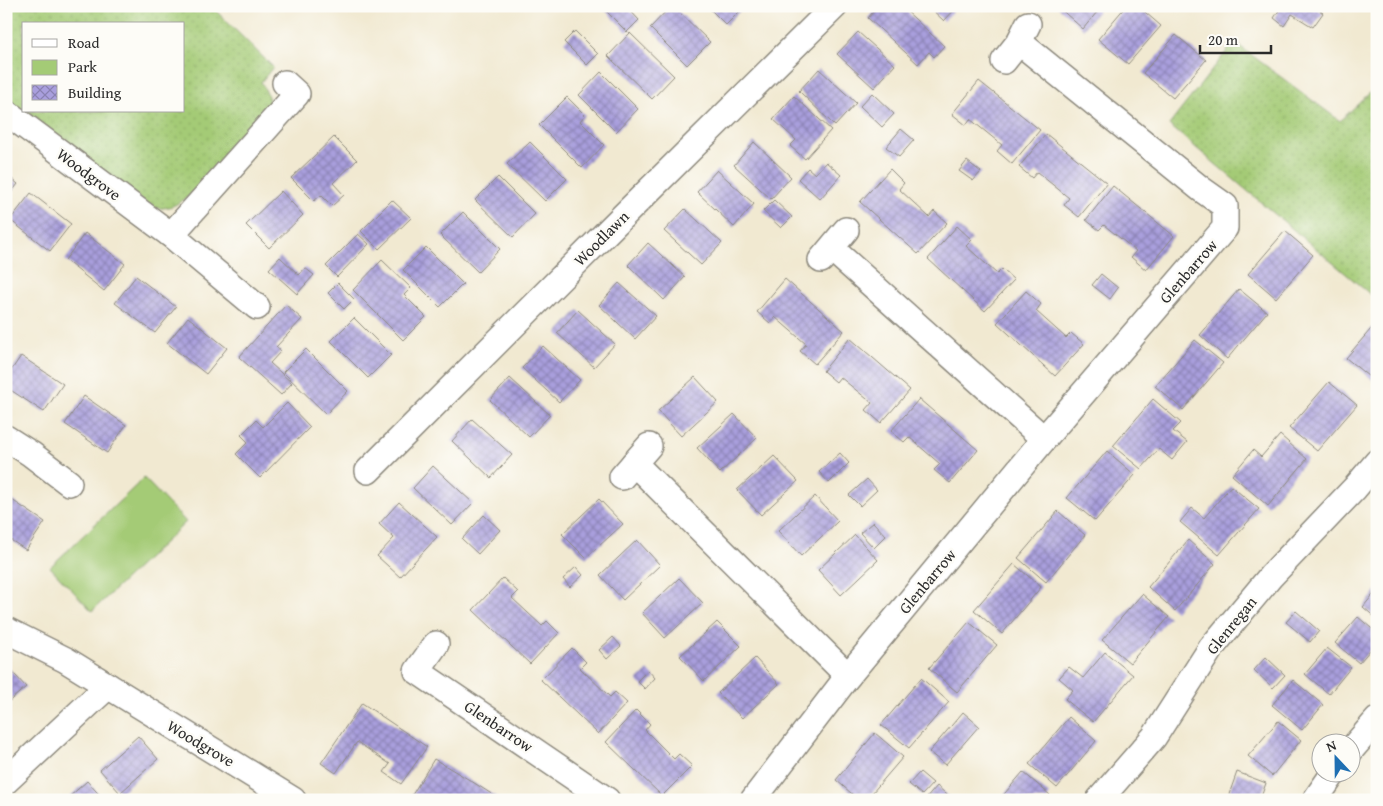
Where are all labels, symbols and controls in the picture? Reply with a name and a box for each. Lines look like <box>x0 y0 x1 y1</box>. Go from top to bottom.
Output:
legend <box>22 22 185 112</box>
scale bar <box>1200 22 1272 54</box>
text: 20 m <box>1208 29 1239 50</box>
text: Road <box>68 32 99 53</box>
text: Park <box>68 56 97 77</box>
text: Building <box>68 82 122 103</box>
street label: Woodgrove <box>52 142 126 206</box>
street label: Woodlawn <box>568 205 634 271</box>
street label: Glenbarrow <box>1153 233 1223 308</box>
street label: Glenbarrow <box>893 543 962 619</box>
street label: Glenregan <box>1200 591 1262 659</box>
street label: Glenbarrow <box>460 694 539 758</box>
street label: Woodgrove <box>163 713 239 773</box>
north arrow <box>1310 734 1360 784</box>
text: N <box>1323 735 1340 757</box>

